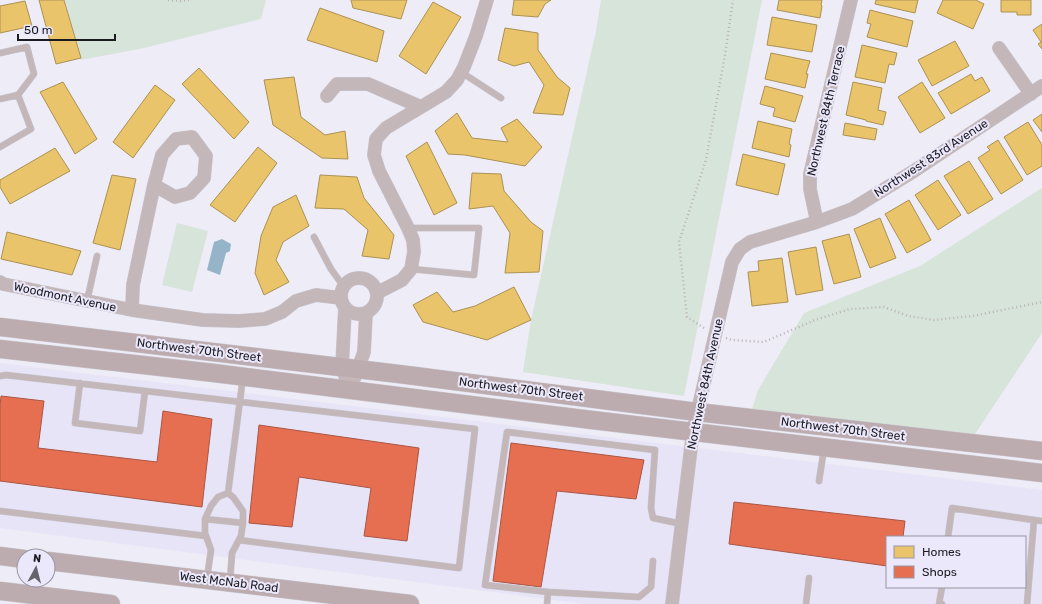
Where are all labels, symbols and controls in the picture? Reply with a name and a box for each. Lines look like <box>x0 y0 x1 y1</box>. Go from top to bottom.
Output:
scale bar <box>18 16 115 42</box>
text: 50 m <box>24 23 52 37</box>
street label: Northwest 84th Terrace <box>804 44 848 177</box>
street label: Northwest 83rd Avenue <box>872 116 991 200</box>
street label: Woodmont Avenue <box>12 279 118 315</box>
street label: Northwest 84th Avenue <box>684 317 726 451</box>
street label: Northwest 70th Street <box>136 335 262 365</box>
street label: Northwest 70th Street <box>458 374 584 404</box>
street label: Northwest 70th Street <box>780 414 906 444</box>
legend <box>886 536 1026 588</box>
text: Homes <box>922 545 961 559</box>
north arrow <box>16 548 56 588</box>
text: N <box>32 552 42 566</box>
text: Shops <box>922 565 957 579</box>
street label: West McNab Road <box>179 569 279 595</box>

